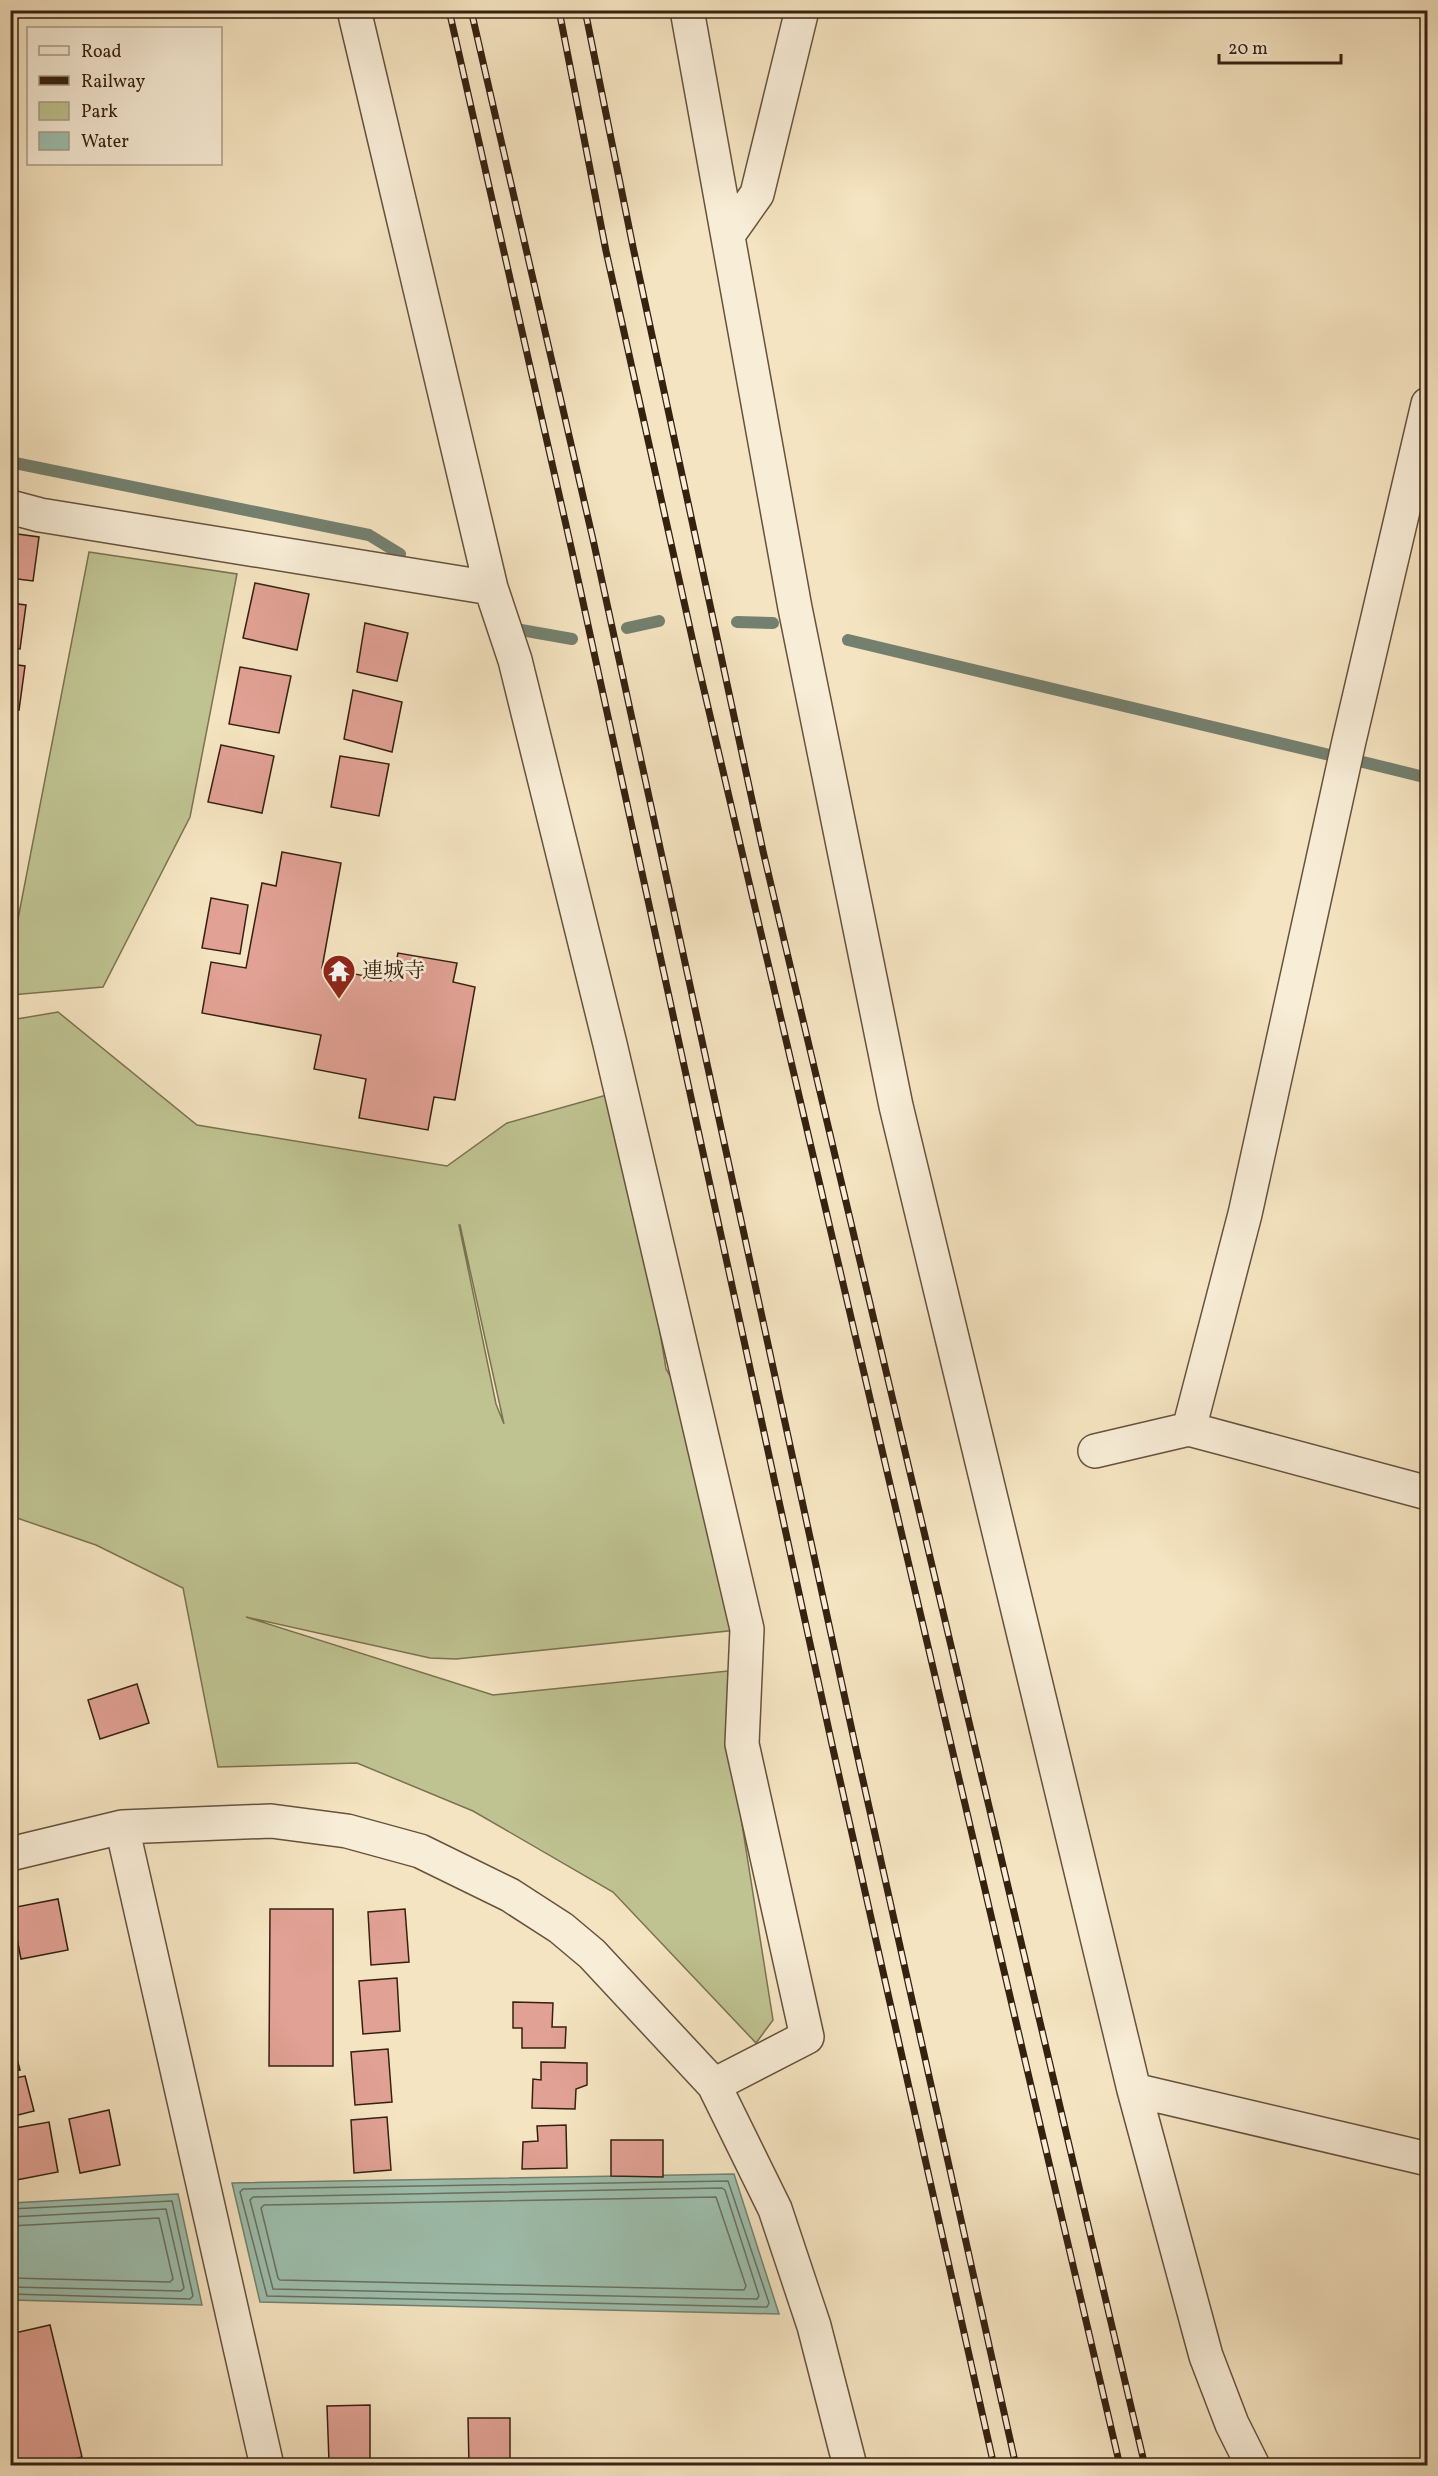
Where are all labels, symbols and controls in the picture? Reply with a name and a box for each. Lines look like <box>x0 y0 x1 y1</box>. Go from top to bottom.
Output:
legend <box>27 27 222 165</box>
scale bar <box>1219 27 1340 65</box>
text: 20 m <box>1228 37 1268 62</box>
text: Road <box>81 40 122 65</box>
text: Railway <box>81 70 145 95</box>
text: Park <box>81 100 118 125</box>
text: Water <box>81 130 129 155</box>
temple icon: 連城寺 <box>321 953 357 1000</box>
place label: 連城寺 <box>362 957 425 986</box>

